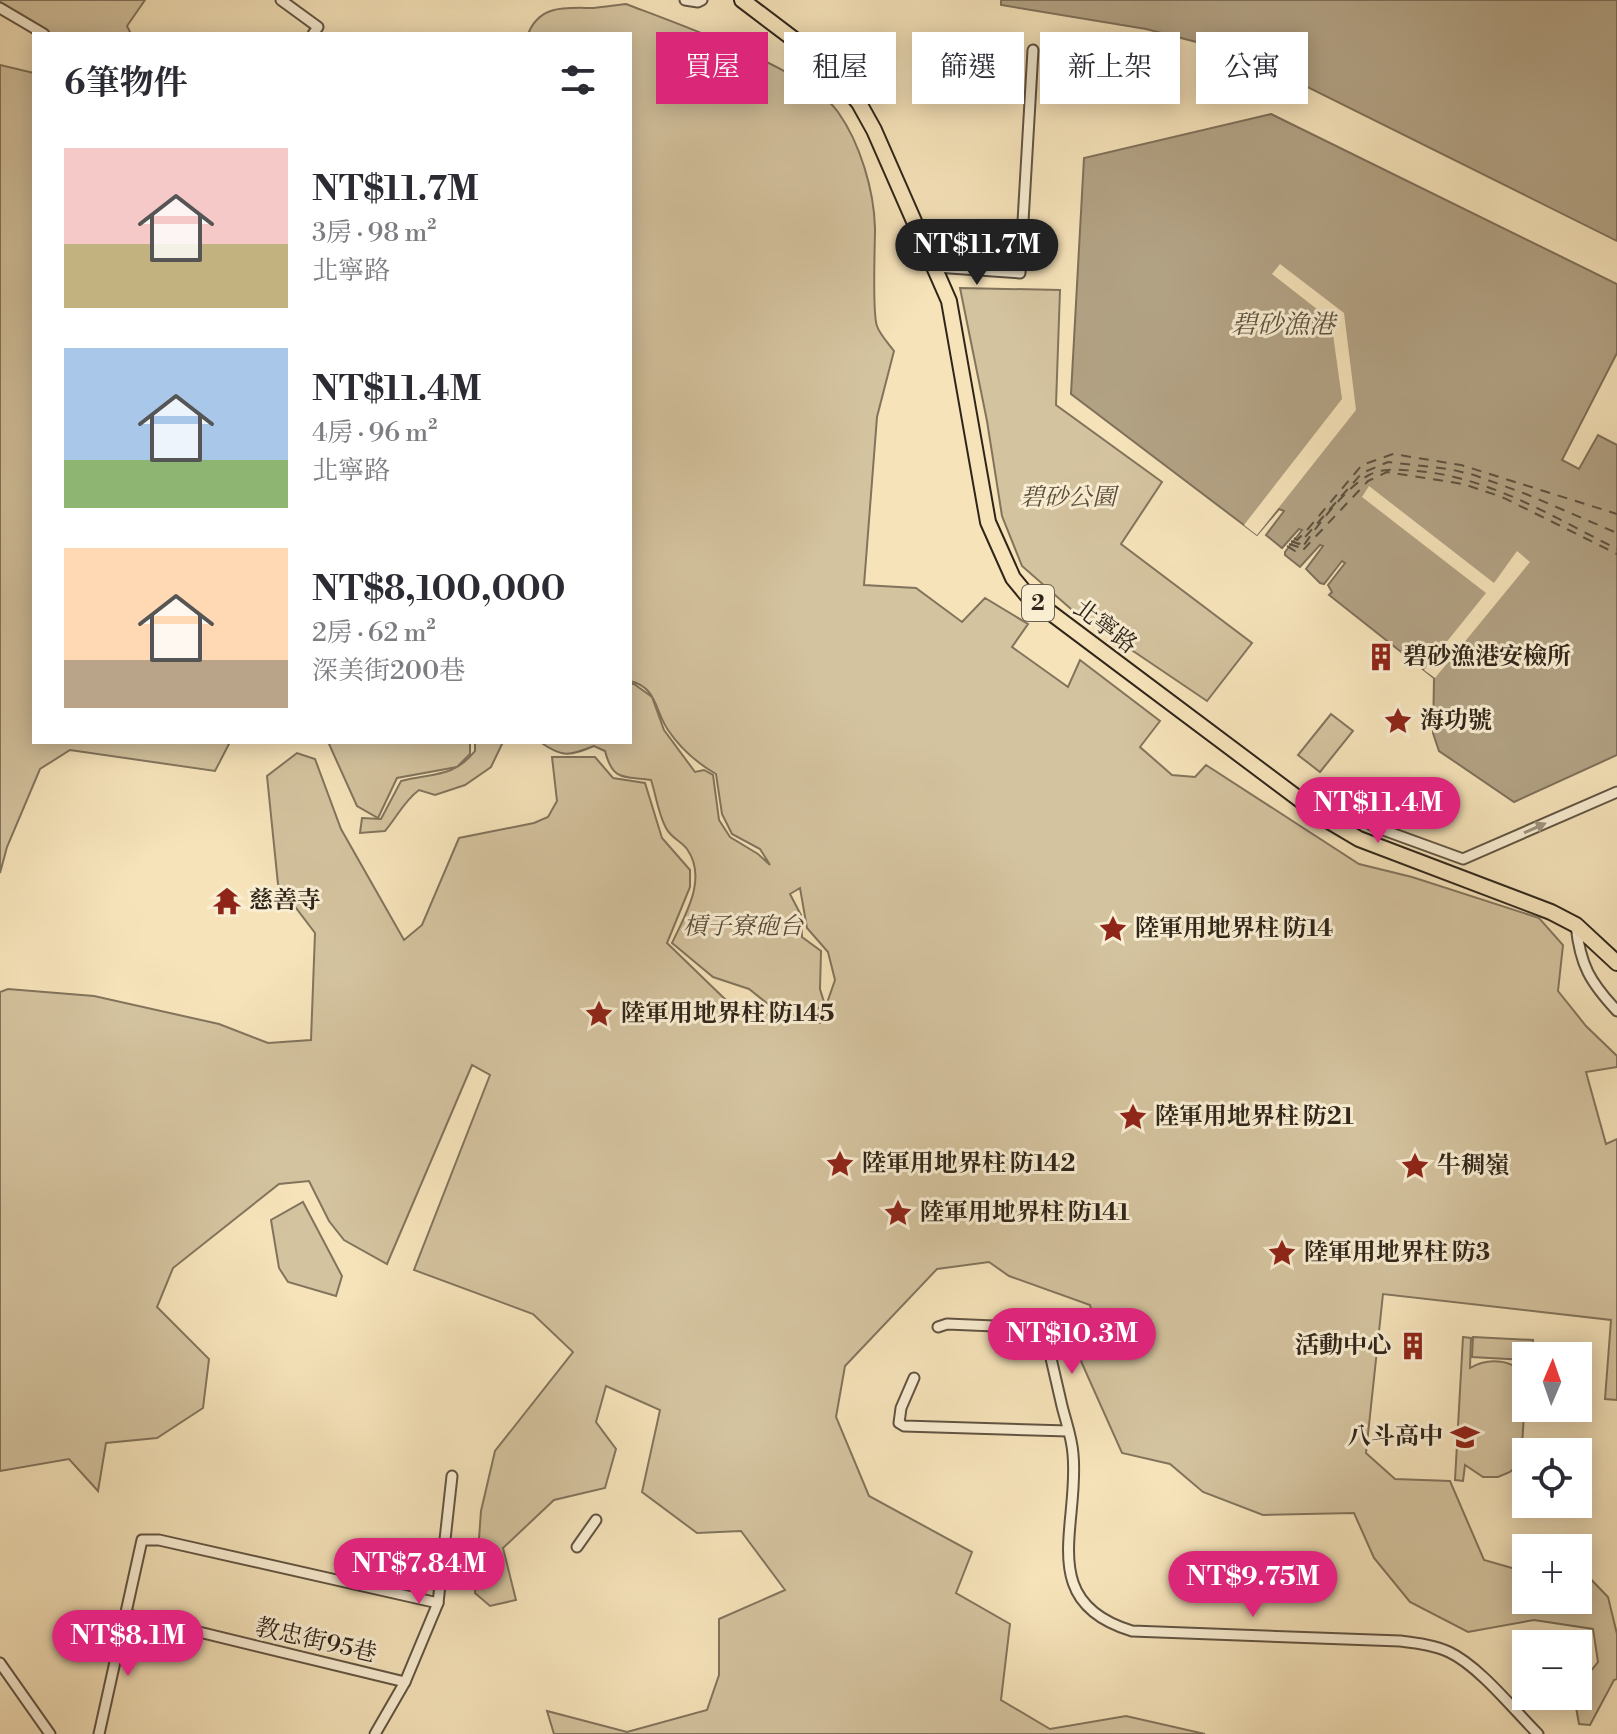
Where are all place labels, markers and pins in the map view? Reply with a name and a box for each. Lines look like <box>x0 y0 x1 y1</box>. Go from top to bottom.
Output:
pin: NT$11.7M <box>894 219 1060 287</box>
building icon: 碧砂漁港安檢所 <box>1366 642 1396 672</box>
place label: 碧砂漁港安檢所 <box>1403 642 1571 672</box>
place icon: 海功號 <box>1383 706 1413 736</box>
place label: 海功號 <box>1420 706 1492 736</box>
pin: NT$11.4M <box>1295 777 1461 845</box>
temple icon: 慈善寺 <box>212 886 242 916</box>
place label: 慈善寺 <box>249 886 321 916</box>
place icon: 陸軍用地界柱 防14 <box>1098 914 1128 944</box>
place label: 陸軍用地界柱 防14 <box>1135 914 1333 944</box>
place icon: 陸軍用地界柱 防145 <box>584 999 614 1029</box>
place label: 陸軍用地界柱 防145 <box>621 999 834 1029</box>
place icon: 陸軍用地界柱 防21 <box>1118 1102 1148 1132</box>
place label: 陸軍用地界柱 防21 <box>1155 1102 1354 1132</box>
place icon: 陸軍用地界柱 防142 <box>825 1149 855 1179</box>
place label: 陸軍用地界柱 防142 <box>862 1149 1075 1179</box>
place icon: 牛稠嶺 <box>1400 1151 1430 1181</box>
place label: 牛稠嶺 <box>1437 1151 1509 1181</box>
place icon: 陸軍用地界柱 防141 <box>883 1198 913 1228</box>
place label: 陸軍用地界柱 防141 <box>920 1198 1130 1228</box>
place icon: 陸軍用地界柱 防3 <box>1267 1238 1297 1268</box>
place label: 陸軍用地界柱 防3 <box>1304 1238 1490 1268</box>
pin: NT$10.3M <box>989 1308 1155 1376</box>
place label: 活動中心 <box>1295 1331 1391 1361</box>
building icon: 活動中心 <box>1398 1331 1428 1361</box>
place label: 八斗高中 <box>1347 1422 1443 1452</box>
school or university icon: 八斗高中 <box>1450 1422 1480 1452</box>
pin: NT$7.84M <box>336 1538 502 1606</box>
pin: NT$9.75M <box>1170 1551 1336 1619</box>
pin: NT$8.1M <box>54 1610 202 1678</box>

